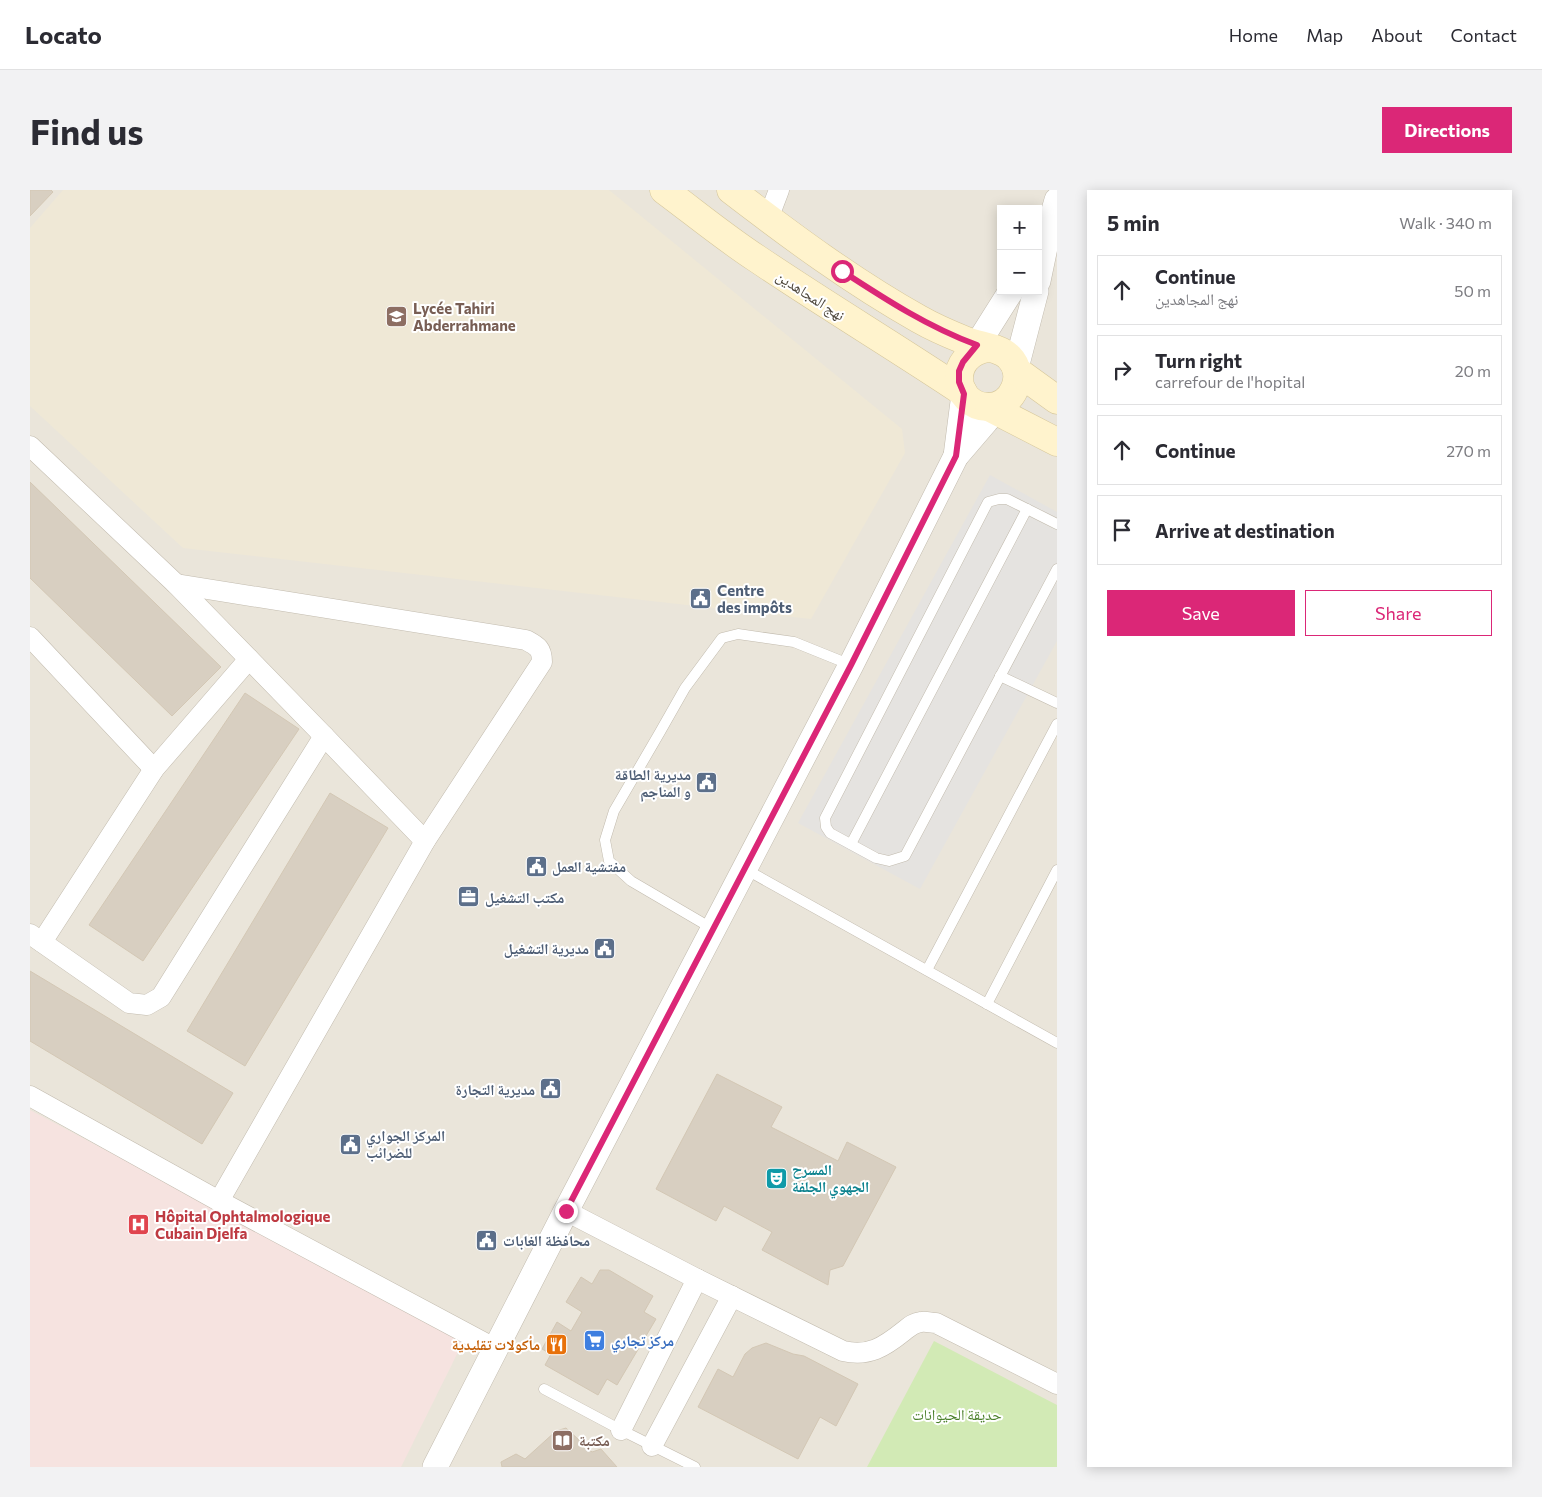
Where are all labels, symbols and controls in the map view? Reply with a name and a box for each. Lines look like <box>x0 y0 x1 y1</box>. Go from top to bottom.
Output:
text: Locato <box>25 20 102 49</box>
text: Home <box>1229 24 1278 46</box>
text: Map <box>1306 24 1343 46</box>
text: About <box>1371 24 1423 46</box>
text: Contact <box>1451 24 1517 46</box>
button: Directions <box>1382 107 1512 153</box>
text: Find us <box>30 109 144 152</box>
map controls <box>997 205 1042 295</box>
button: + <box>997 205 1042 250</box>
text: 5 min <box>1107 210 1160 235</box>
text: Walk · 340 m <box>1399 213 1492 232</box>
button: − <box>997 250 1042 295</box>
route start <box>831 260 854 283</box>
text: Continue <box>1155 265 1235 288</box>
street label: نهج المجاهدين <box>772 266 849 325</box>
icon: ahead <box>1108 276 1136 304</box>
text: 50 m <box>1454 281 1491 300</box>
text: نهج المجاهدين <box>1155 289 1238 308</box>
place label: Lycée Tahiri Abderrahmane <box>413 299 516 334</box>
school or university icon: Lycée Tahiri Abderrahmane <box>385 305 409 329</box>
text: Turn right <box>1155 349 1242 372</box>
icon: right <box>1108 356 1136 384</box>
text: 20 m <box>1455 361 1491 380</box>
text: carrefour de l'hopital <box>1155 372 1305 391</box>
icon: ahead <box>1108 436 1136 464</box>
text: Continue <box>1155 439 1235 462</box>
text: 270 m <box>1446 441 1491 460</box>
icon: arrive <box>1108 516 1136 544</box>
text: Arrive at destination <box>1155 519 1335 542</box>
place label: Centre des impôts <box>717 581 792 616</box>
public building icon: Centre des impôts <box>689 587 713 611</box>
button: Save <box>1107 590 1295 636</box>
button: Share <box>1305 590 1492 636</box>
place label: مديرية الطاقة و المناجم <box>615 765 691 802</box>
public building icon: مديرية الطاقة و المناجم <box>695 771 719 795</box>
public building icon: مفتشية العمل <box>524 854 548 878</box>
place label: مفتشية العمل <box>552 857 626 876</box>
office icon: مكتب التشغيل <box>457 885 481 909</box>
place label: مكتب التشغيل <box>485 888 564 907</box>
public building icon: مديرية التشغيل <box>593 936 617 960</box>
place label: مديرية التشغيل <box>504 939 589 958</box>
public building icon: مديرية التجارة <box>539 1077 563 1101</box>
place label: مديرية التجارة <box>455 1080 535 1098</box>
place label: المركز الجواري للضرائب <box>366 1126 445 1162</box>
public building icon: المركز الجواري للضرائب <box>338 1132 362 1156</box>
place label: المسرح الجهوي الجلفة <box>792 1160 869 1199</box>
theatre icon: المسرح الجهوي الجلفة <box>764 1166 788 1190</box>
route end <box>555 1200 578 1223</box>
place label: Hôpital Ophtalmologique Cubain Djelfa <box>155 1207 330 1242</box>
hospital icon: Hôpital Ophtalmologique Cubain Djelfa <box>127 1213 151 1237</box>
public building icon: محافظة الغابات <box>475 1228 499 1252</box>
place label: محافظة الغابات <box>503 1231 590 1250</box>
supermarket icon: مركز تجاري <box>583 1328 607 1352</box>
place label: مركز تجاري <box>611 1331 674 1353</box>
restaurant icon: مأكولات تقليدية <box>544 1332 568 1356</box>
place label: مأكولات تقليدية <box>452 1335 540 1353</box>
park label: حديقة الحيوانات <box>912 1405 1002 1424</box>
library icon: مكتبة <box>551 1428 575 1452</box>
place label: مكتبة <box>579 1431 610 1450</box>

